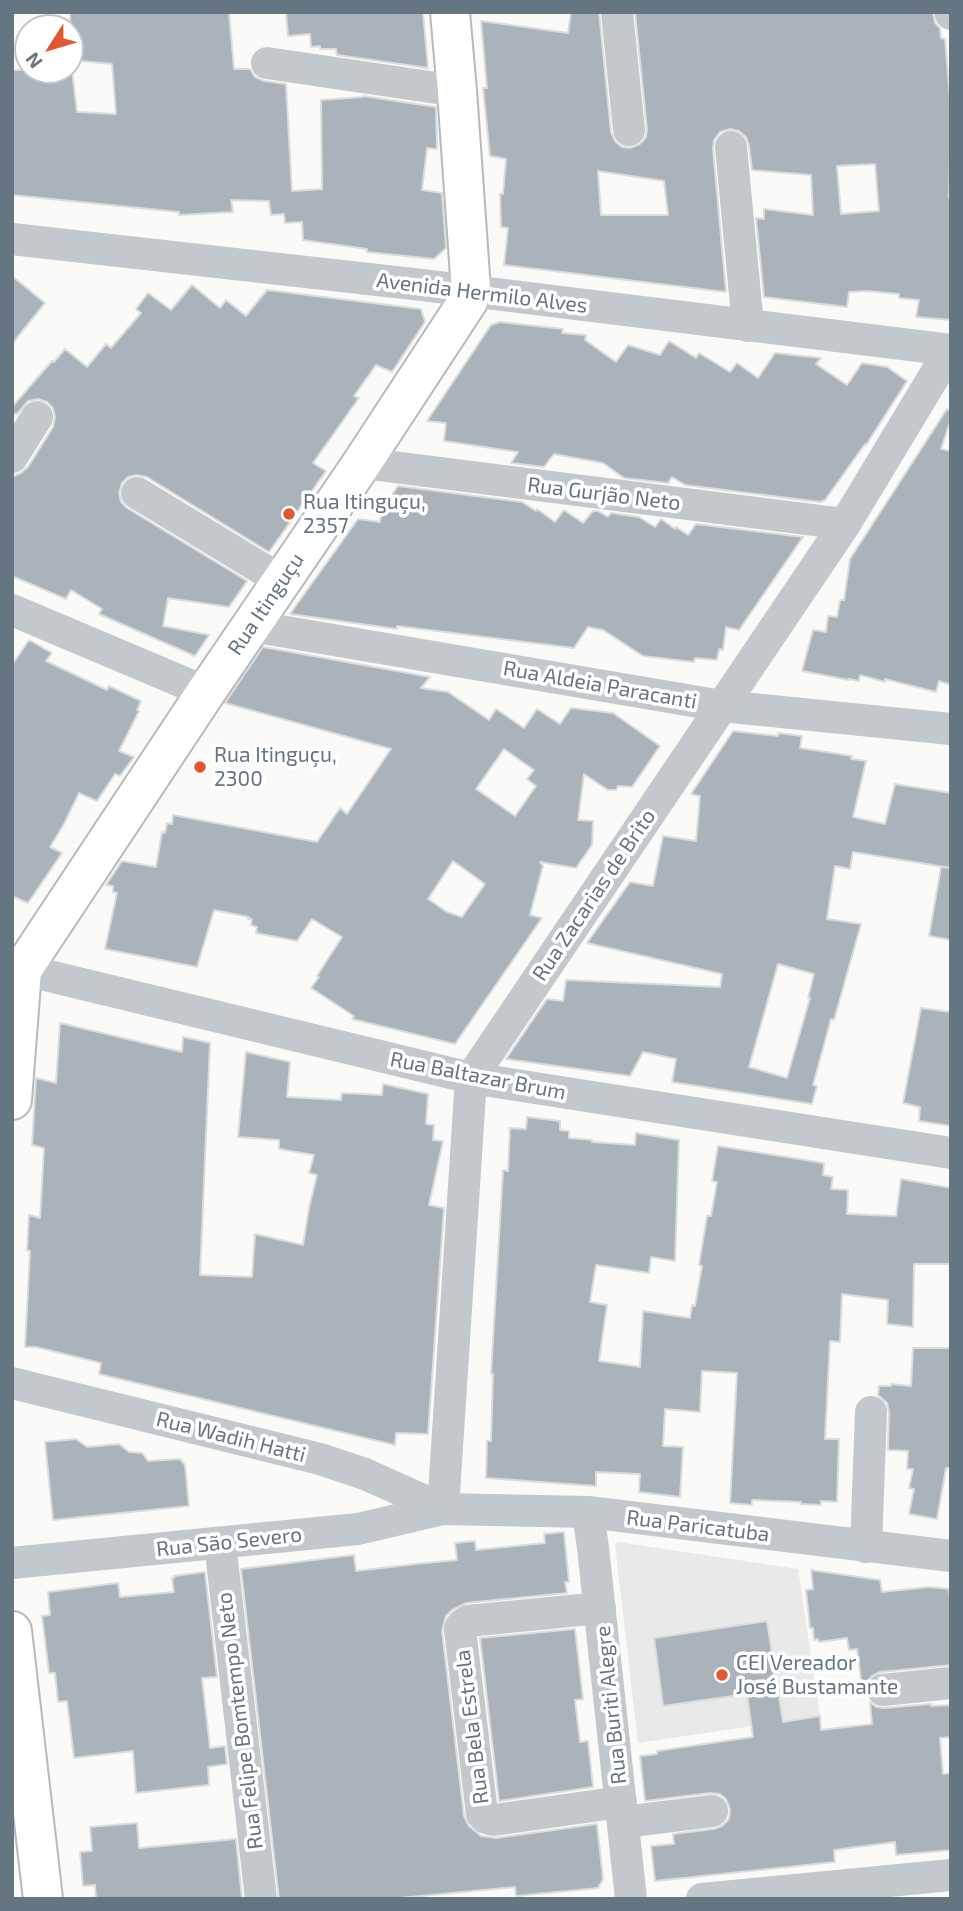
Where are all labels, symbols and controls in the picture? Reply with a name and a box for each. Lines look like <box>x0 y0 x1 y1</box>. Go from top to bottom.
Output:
north arrow <box>14 14 84 84</box>
text: N <box>20 48 47 73</box>
street label: Avenida Hermilo Alves <box>375 268 589 318</box>
street label: Rua Gurjão Neto <box>526 472 682 516</box>
place label: Rua Itinguçu, 2357 <box>303 489 426 539</box>
marker: Rua Itinguçu, 2357 <box>281 506 297 522</box>
street label: Rua Itinguçu <box>223 548 309 660</box>
street label: Rua Aldeia Paracanti <box>501 656 699 714</box>
place label: Rua Itinguçu, 2300 <box>214 742 337 792</box>
marker: Rua Itinguçu, 2300 <box>192 759 208 775</box>
street label: Rua Zacarias de Brito <box>527 804 661 986</box>
street label: Rua Baltazar Brum <box>388 1047 568 1105</box>
street label: Rua Wadih Hatti <box>154 1406 308 1468</box>
street label: Rua Paricatuba <box>625 1505 771 1547</box>
street label: Rua São Severo <box>155 1522 303 1562</box>
street label: Rua Felipe Bomtempo Neto <box>212 1591 268 1851</box>
street label: Rua Buriti Alegre <box>590 1624 632 1786</box>
street label: Rua Bela Estrela <box>450 1648 494 1806</box>
place label: CEI Vereador José Bustamante <box>736 1650 898 1700</box>
marker: CEI Vereador José Bustamante <box>714 1667 730 1683</box>

